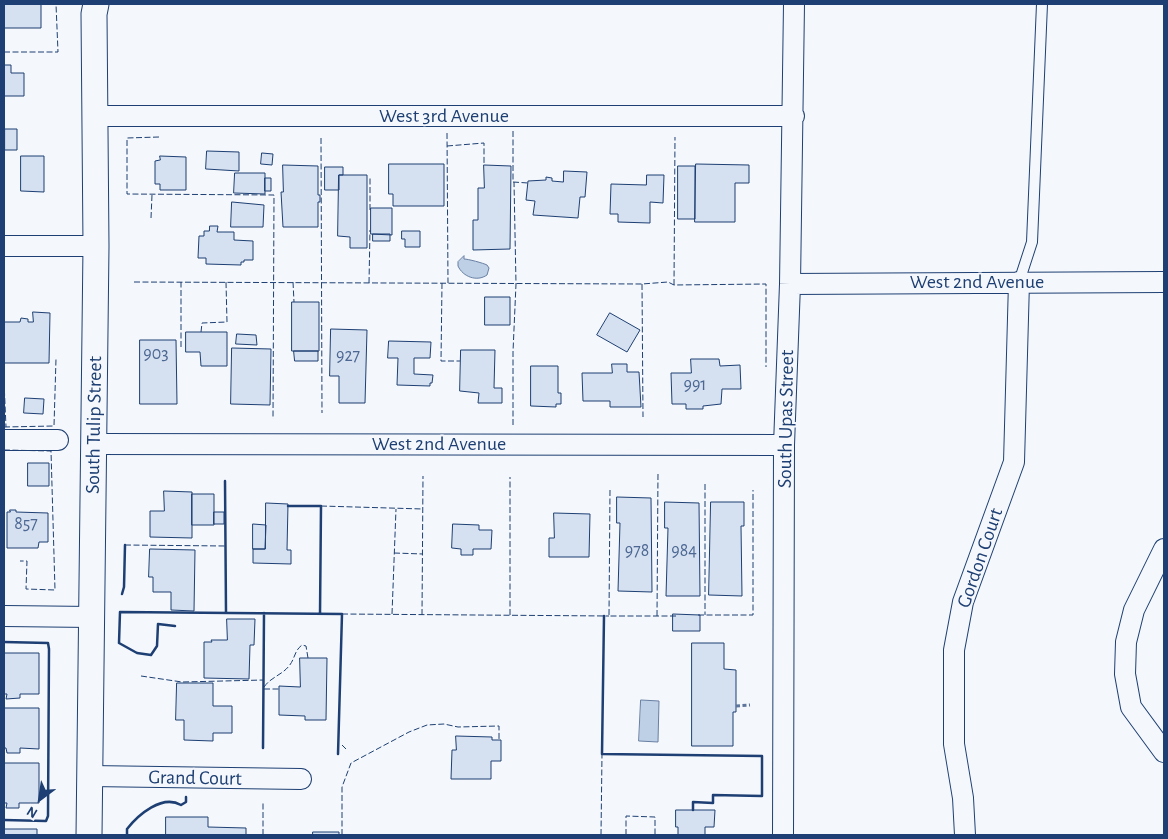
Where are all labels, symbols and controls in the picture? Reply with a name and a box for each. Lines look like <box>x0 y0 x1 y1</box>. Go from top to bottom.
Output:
street label: West 3rd Avenue <box>379 104 509 128</box>
street label: West 2nd Avenue <box>910 270 1044 294</box>
house number: 903 <box>143 343 169 365</box>
house number: 927 <box>336 345 360 367</box>
street label: South Upas Street <box>773 350 799 488</box>
street label: South Tulip Street <box>81 356 107 494</box>
house number: 991 <box>683 374 707 396</box>
street label: West 2nd Avenue <box>372 432 506 456</box>
street label: Gordon Court <box>952 505 1008 611</box>
house number: 857 <box>14 513 38 535</box>
house number: 978 <box>625 540 649 562</box>
house number: 984 <box>671 540 697 562</box>
street label: Grand Court <box>148 765 242 791</box>
north arrow <box>15 774 65 824</box>
text: N <box>25 803 40 820</box>

